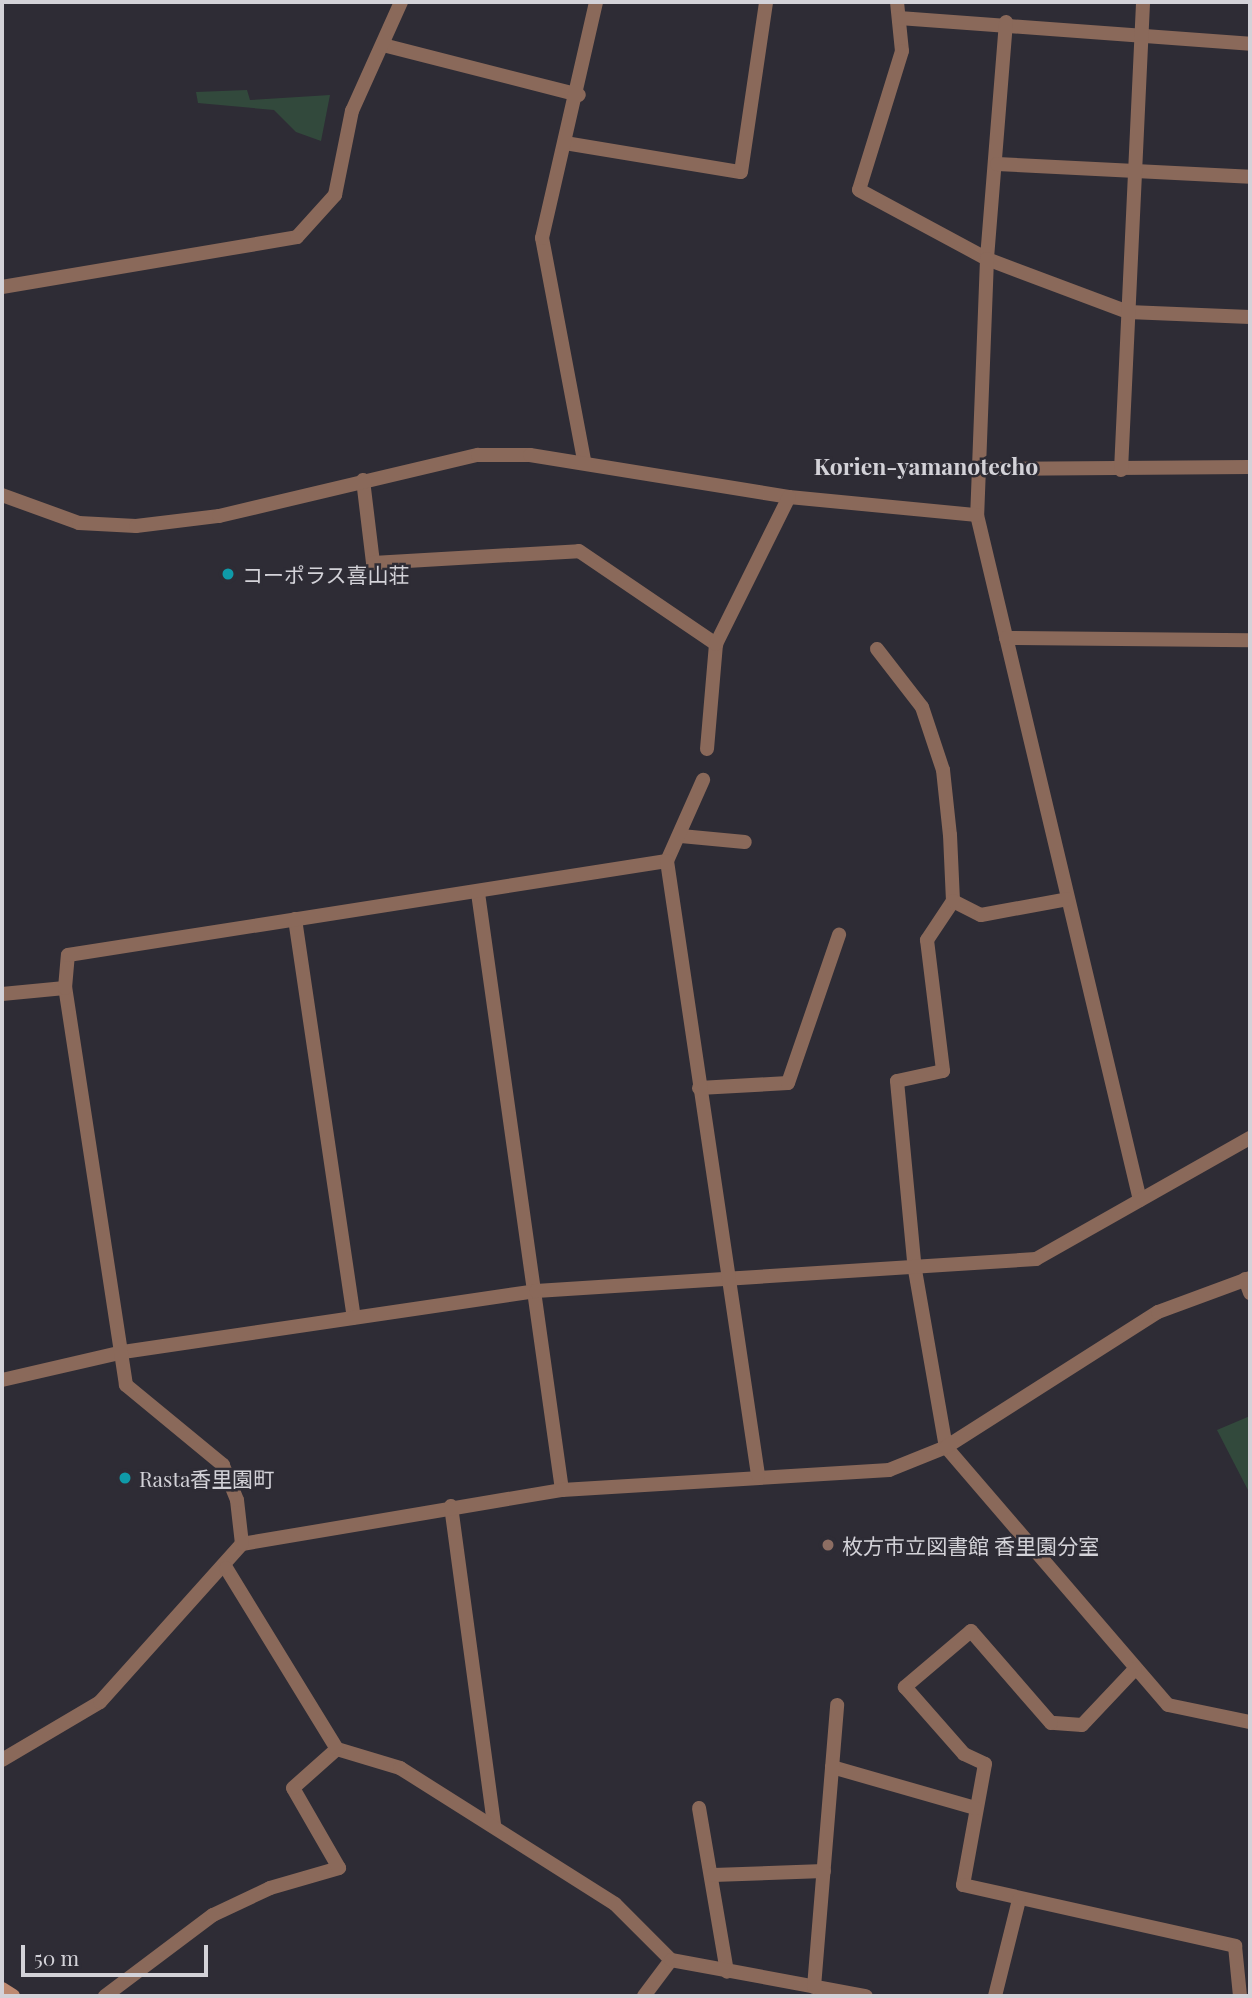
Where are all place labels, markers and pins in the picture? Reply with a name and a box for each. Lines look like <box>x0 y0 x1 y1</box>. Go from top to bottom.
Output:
place label: コーポラス喜山荘 <box>242 561 410 587</box>
marker: コーポラス喜山荘 <box>220 566 236 582</box>
place label: Rasta香里園町 <box>139 1465 274 1491</box>
marker: Rasta香里園町 <box>117 1470 133 1486</box>
place label: 枚方市立図書館 香里園分室 <box>842 1532 1099 1558</box>
marker: 枚方市立図書館 香里園分室 <box>820 1537 836 1553</box>

